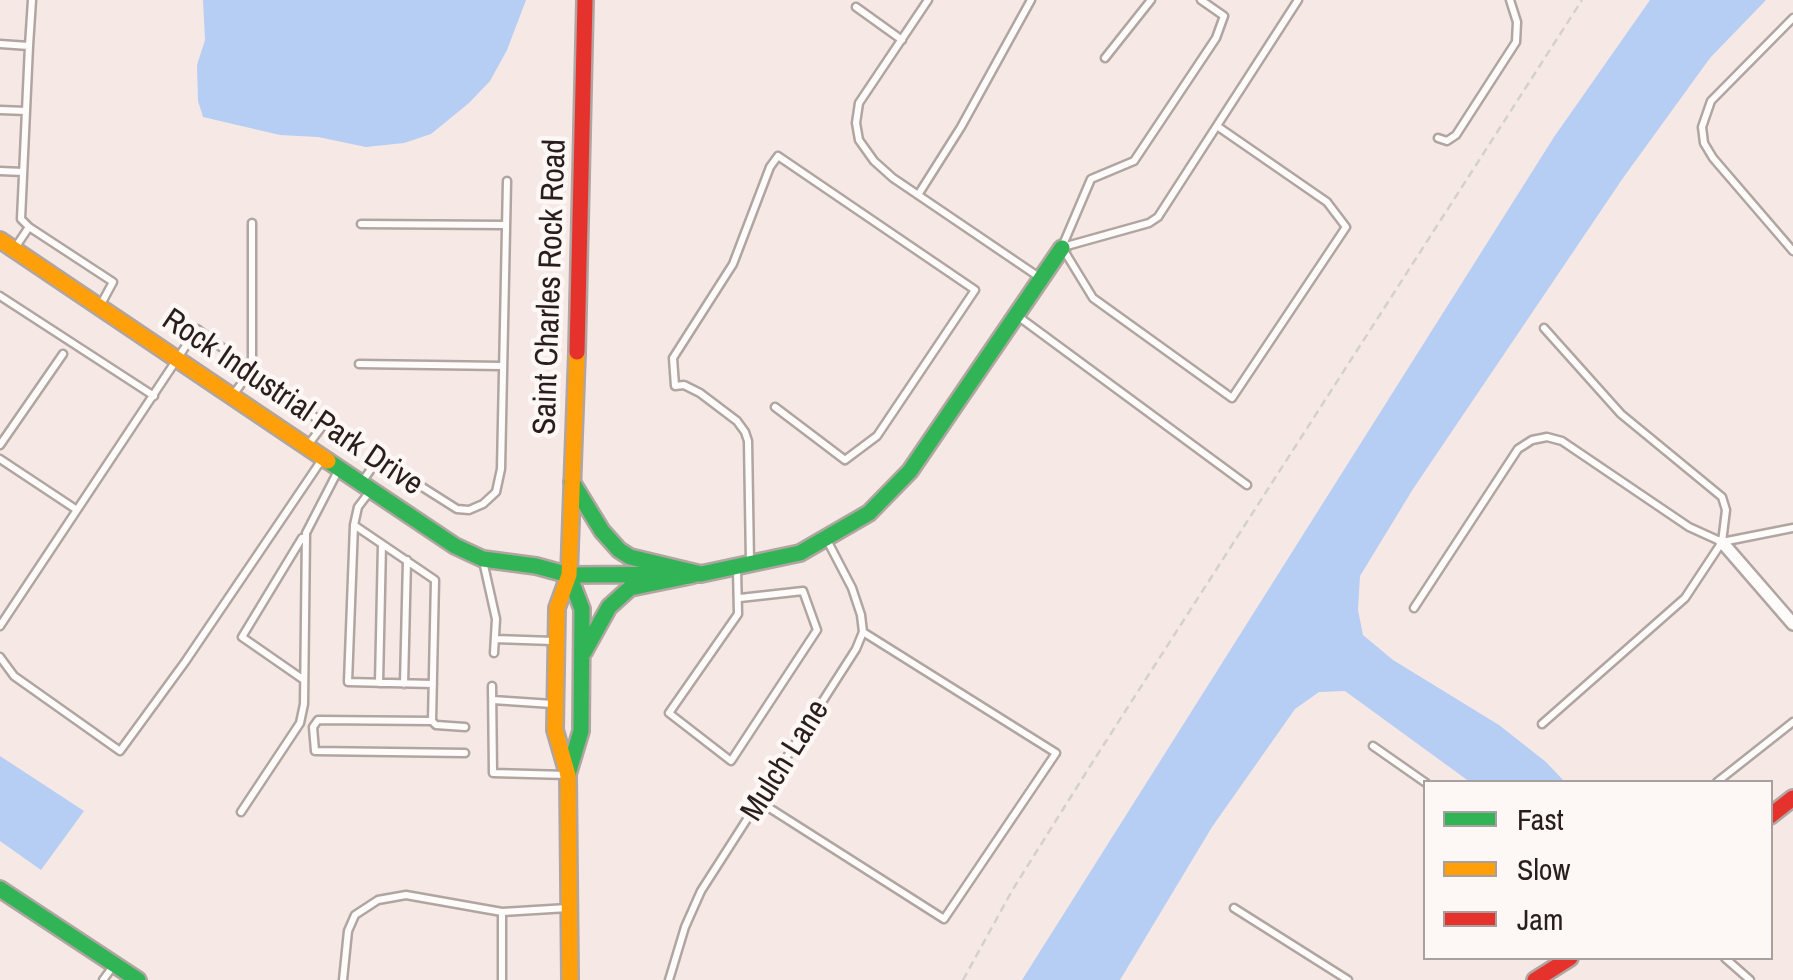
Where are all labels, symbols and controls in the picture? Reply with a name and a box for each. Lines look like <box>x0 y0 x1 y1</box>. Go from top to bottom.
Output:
street label: Saint Charles Rock Road <box>527 138 575 436</box>
street label: Rock Industrial Park Drive <box>154 301 430 505</box>
street label: Mulch Lane <box>734 693 838 829</box>
legend <box>1423 780 1773 960</box>
text: Fast <box>1517 799 1564 839</box>
text: Slow <box>1517 849 1570 889</box>
text: Jam <box>1517 899 1563 939</box>

